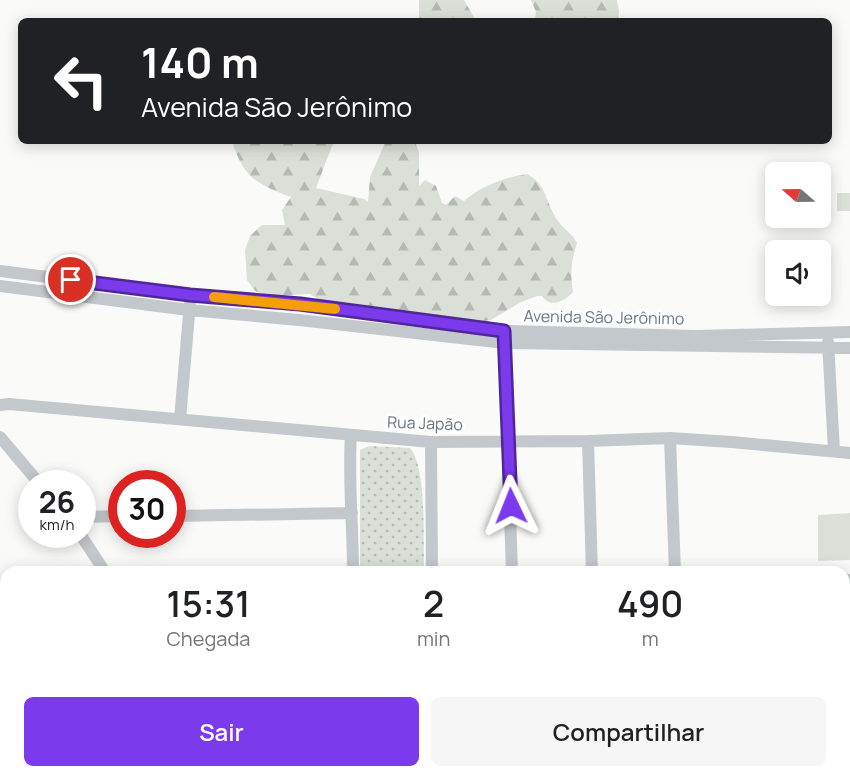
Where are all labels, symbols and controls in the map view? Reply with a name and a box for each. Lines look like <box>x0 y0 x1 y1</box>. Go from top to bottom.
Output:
text: 140 m <box>141 33 259 91</box>
icon: left <box>42 42 120 120</box>
text: Avenida São Jerônimo <box>141 88 412 125</box>
north arrow <box>765 162 831 228</box>
map controls <box>765 162 831 306</box>
button: sound <box>765 240 831 306</box>
pin <box>45 254 96 305</box>
icon: arrive <box>54 263 87 296</box>
street label: Avenida São Jerônimo <box>523 305 685 329</box>
street label: Rua Japão <box>387 411 463 435</box>
speed limit sign: 30 <box>108 470 186 548</box>
position arrow <box>479 474 543 538</box>
text: 26 <box>39 481 75 522</box>
text: km/h <box>40 514 74 535</box>
text: 15:31 <box>167 579 250 628</box>
text: 2 <box>423 579 444 628</box>
text: 490 <box>617 579 683 628</box>
text: Chegada <box>167 625 250 652</box>
text: min <box>417 625 450 652</box>
text: m <box>642 625 659 652</box>
button: Sair <box>24 697 419 766</box>
button: Compartilhar <box>431 697 826 766</box>

